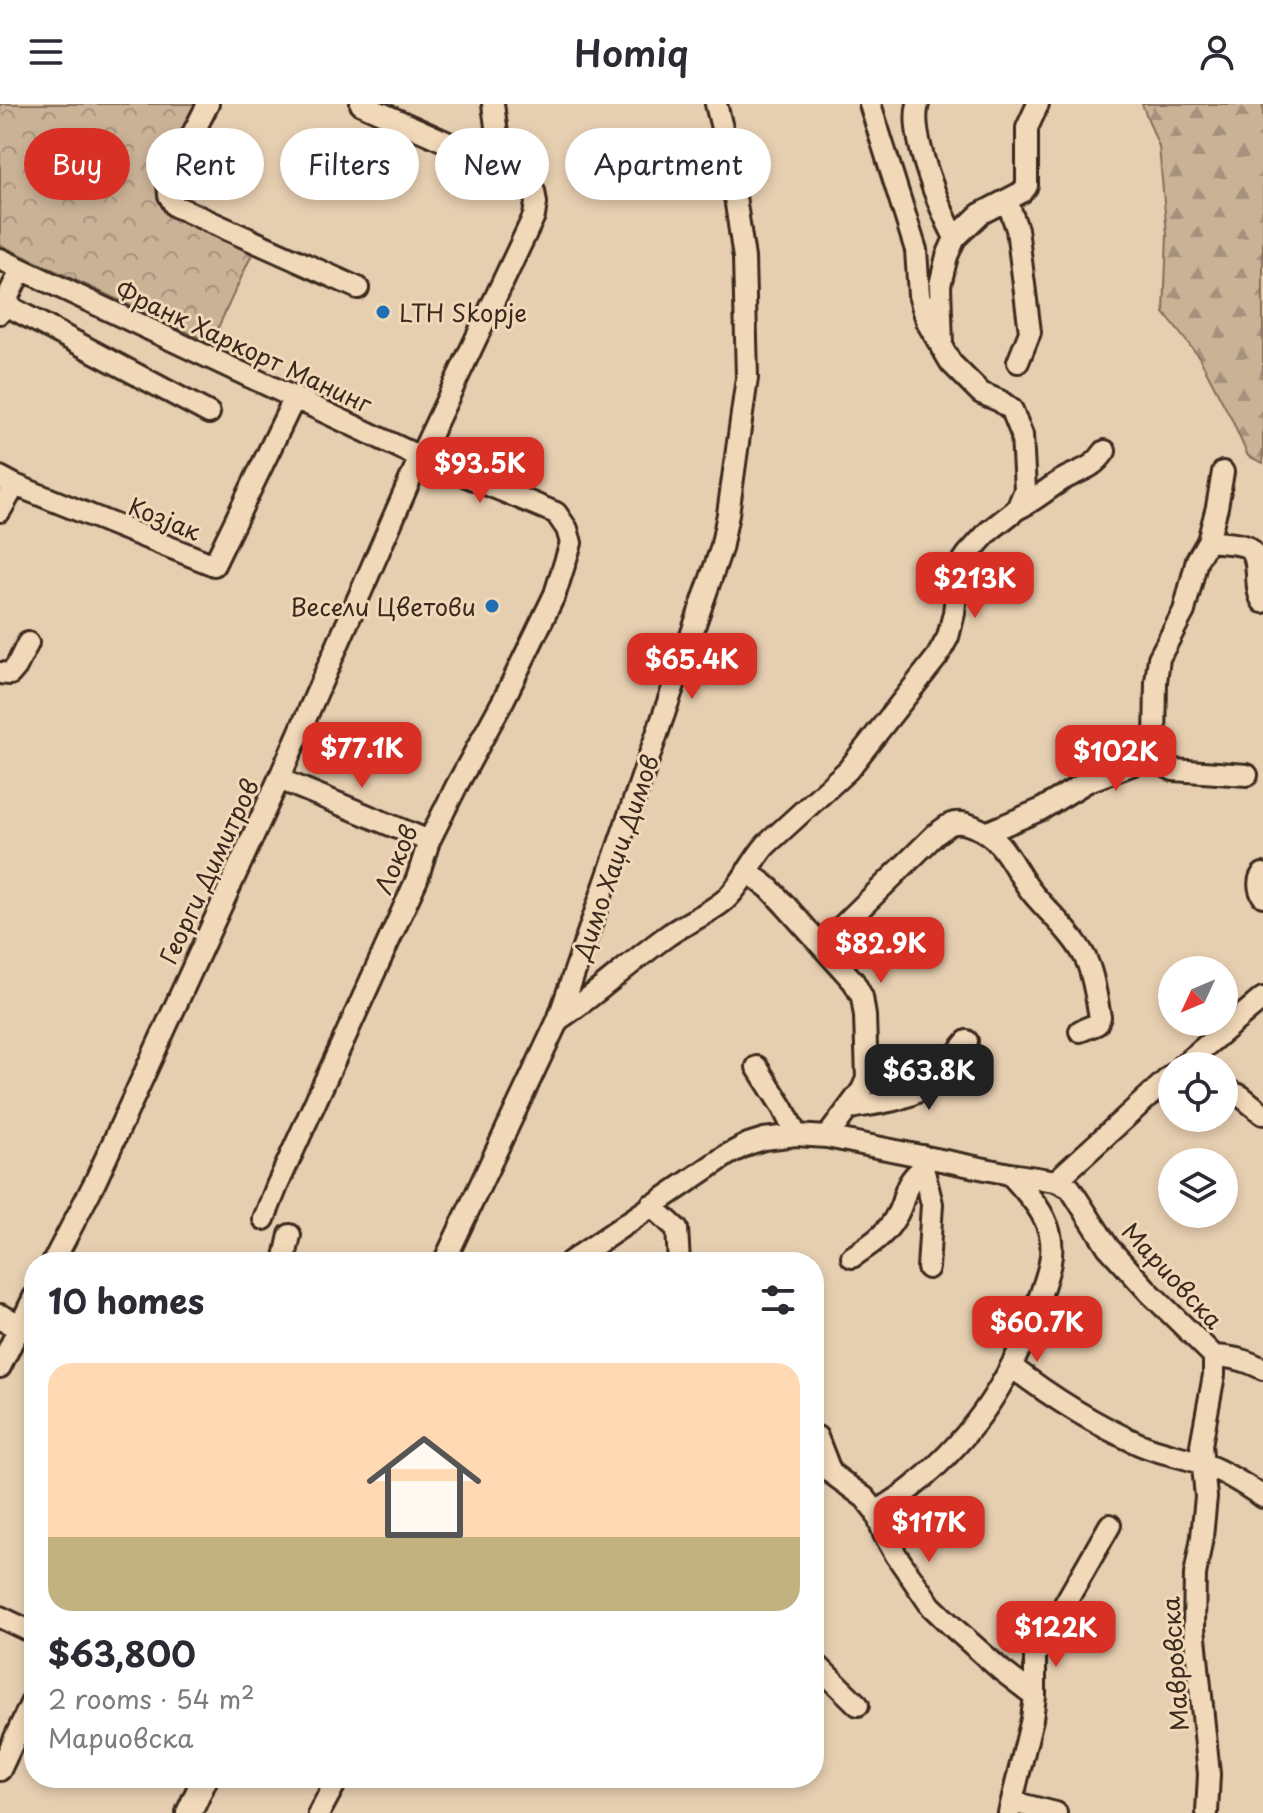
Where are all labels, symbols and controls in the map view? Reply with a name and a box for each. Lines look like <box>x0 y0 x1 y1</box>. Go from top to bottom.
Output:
text: Homiq <box>574 25 689 79</box>
icon: menu <box>24 30 68 74</box>
icon: person <box>1195 30 1239 74</box>
chip: Buy <box>24 128 130 200</box>
chip: Rent <box>146 128 264 200</box>
chip: Filters <box>280 128 419 200</box>
chip: New <box>435 128 549 200</box>
chip: Apartment <box>565 128 771 200</box>
street label: Франк Харкорт Манинг <box>110 271 378 421</box>
place label: LTH Skopje <box>399 294 527 330</box>
marker: LTH Skopje <box>374 303 392 321</box>
pin: $93.5K <box>415 437 545 505</box>
text: $93.5K <box>434 443 526 482</box>
street label: Козјак <box>123 487 207 549</box>
pin: $213K <box>919 552 1031 620</box>
text: $213K <box>934 558 1016 597</box>
place label: Весели Цветови <box>290 588 476 624</box>
marker: Весели Цветови <box>483 597 501 615</box>
pin: $65.4K <box>627 633 757 701</box>
text: $65.4K <box>645 639 739 678</box>
pin: $77.1K <box>297 722 427 790</box>
pin: $102K <box>1060 725 1172 793</box>
text: $77.1K <box>320 728 404 767</box>
text: $102K <box>1073 731 1159 770</box>
street label: Димо Хаџи Димов <box>563 750 667 965</box>
street label: Георги Димитров <box>149 772 267 970</box>
street label: Локов <box>364 819 426 899</box>
pin: $82.9K <box>816 917 946 985</box>
text: $82.9K <box>835 923 927 962</box>
north arrow <box>1158 956 1238 1036</box>
map controls <box>1158 956 1238 1228</box>
pin: $63.8K <box>864 1044 994 1112</box>
text: $63.8K <box>883 1050 975 1089</box>
button: locate <box>1158 1052 1238 1132</box>
button: layers <box>1158 1148 1238 1228</box>
street label: Мариовска <box>1114 1214 1232 1336</box>
text: 10 homes <box>48 1274 204 1326</box>
icon: filters <box>756 1278 800 1322</box>
pin: $60.7K <box>972 1296 1102 1364</box>
text: $60.7K <box>990 1302 1084 1341</box>
icon: home <box>352 1415 496 1559</box>
pin: $117K <box>873 1496 985 1564</box>
text: $117K <box>892 1502 966 1541</box>
street label: Мавровска <box>1151 1596 1197 1732</box>
pin: $122K <box>1000 1601 1112 1669</box>
text: $122K <box>1015 1607 1097 1646</box>
text: $63,800 <box>48 1627 196 1679</box>
text: 2 rooms · 54 m² <box>48 1679 255 1718</box>
text: Мариовска <box>48 1718 193 1757</box>

